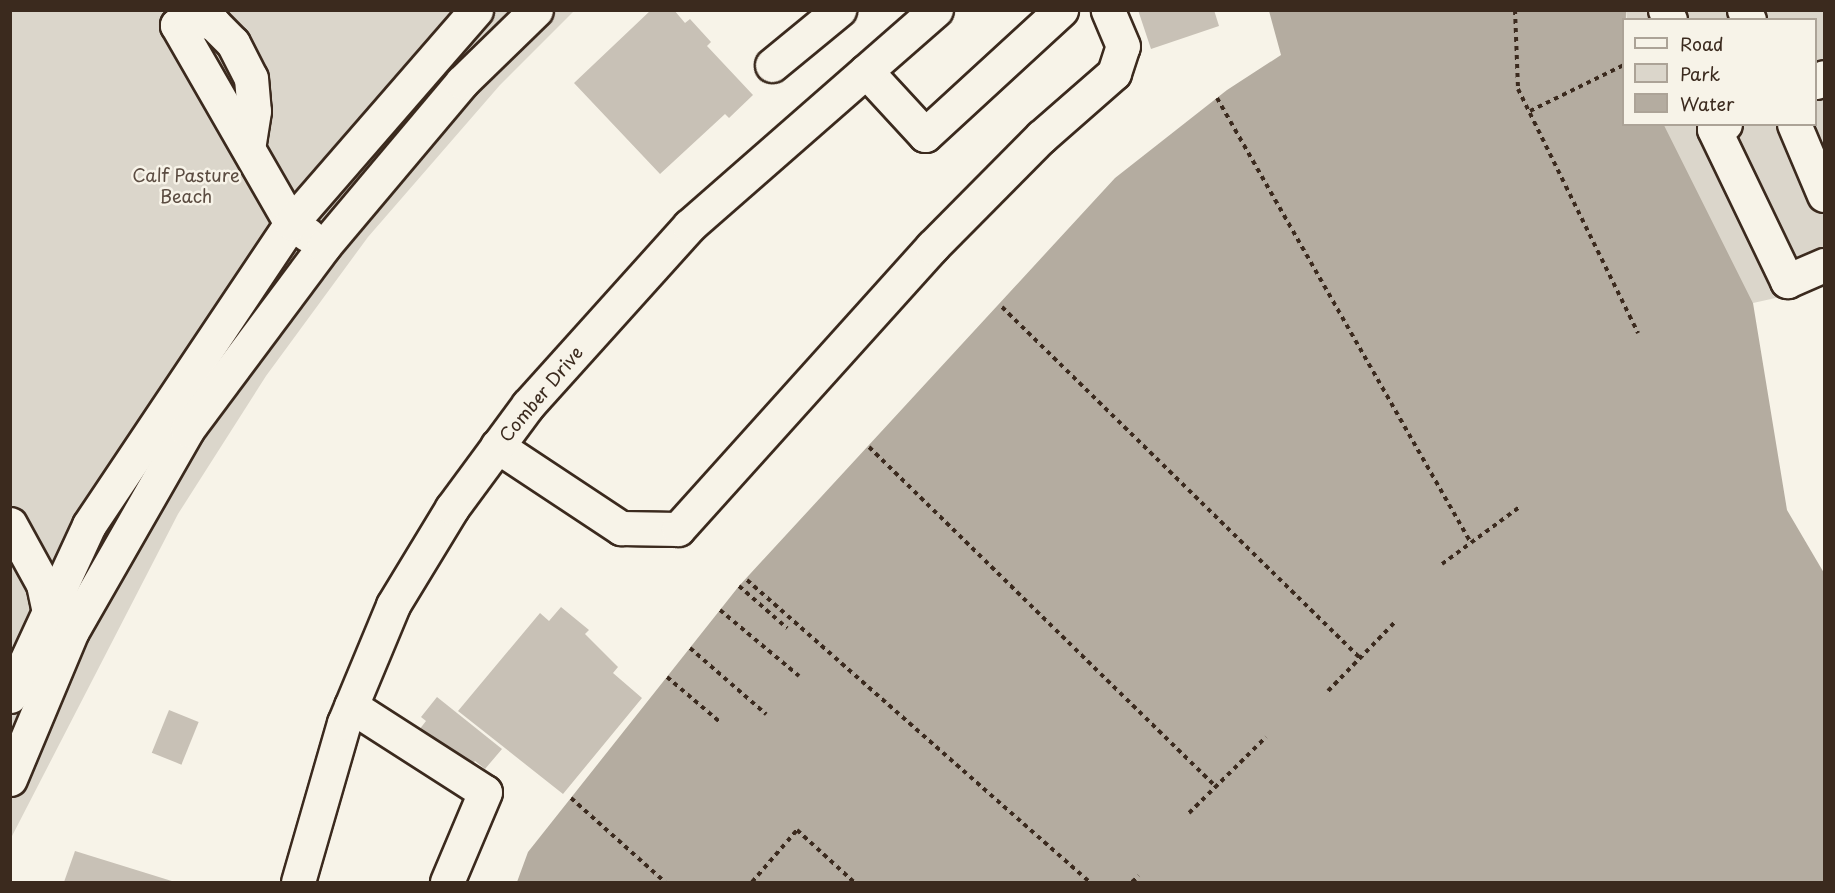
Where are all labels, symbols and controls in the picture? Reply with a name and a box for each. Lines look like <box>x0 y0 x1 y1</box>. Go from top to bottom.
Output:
legend <box>1622 18 1817 126</box>
text: Road <box>1680 30 1724 57</box>
text: Park <box>1680 60 1720 87</box>
text: Water <box>1680 90 1734 117</box>
park label: Calf Pasture Beach <box>132 165 240 207</box>
street label: Comber Drive <box>494 341 588 447</box>

